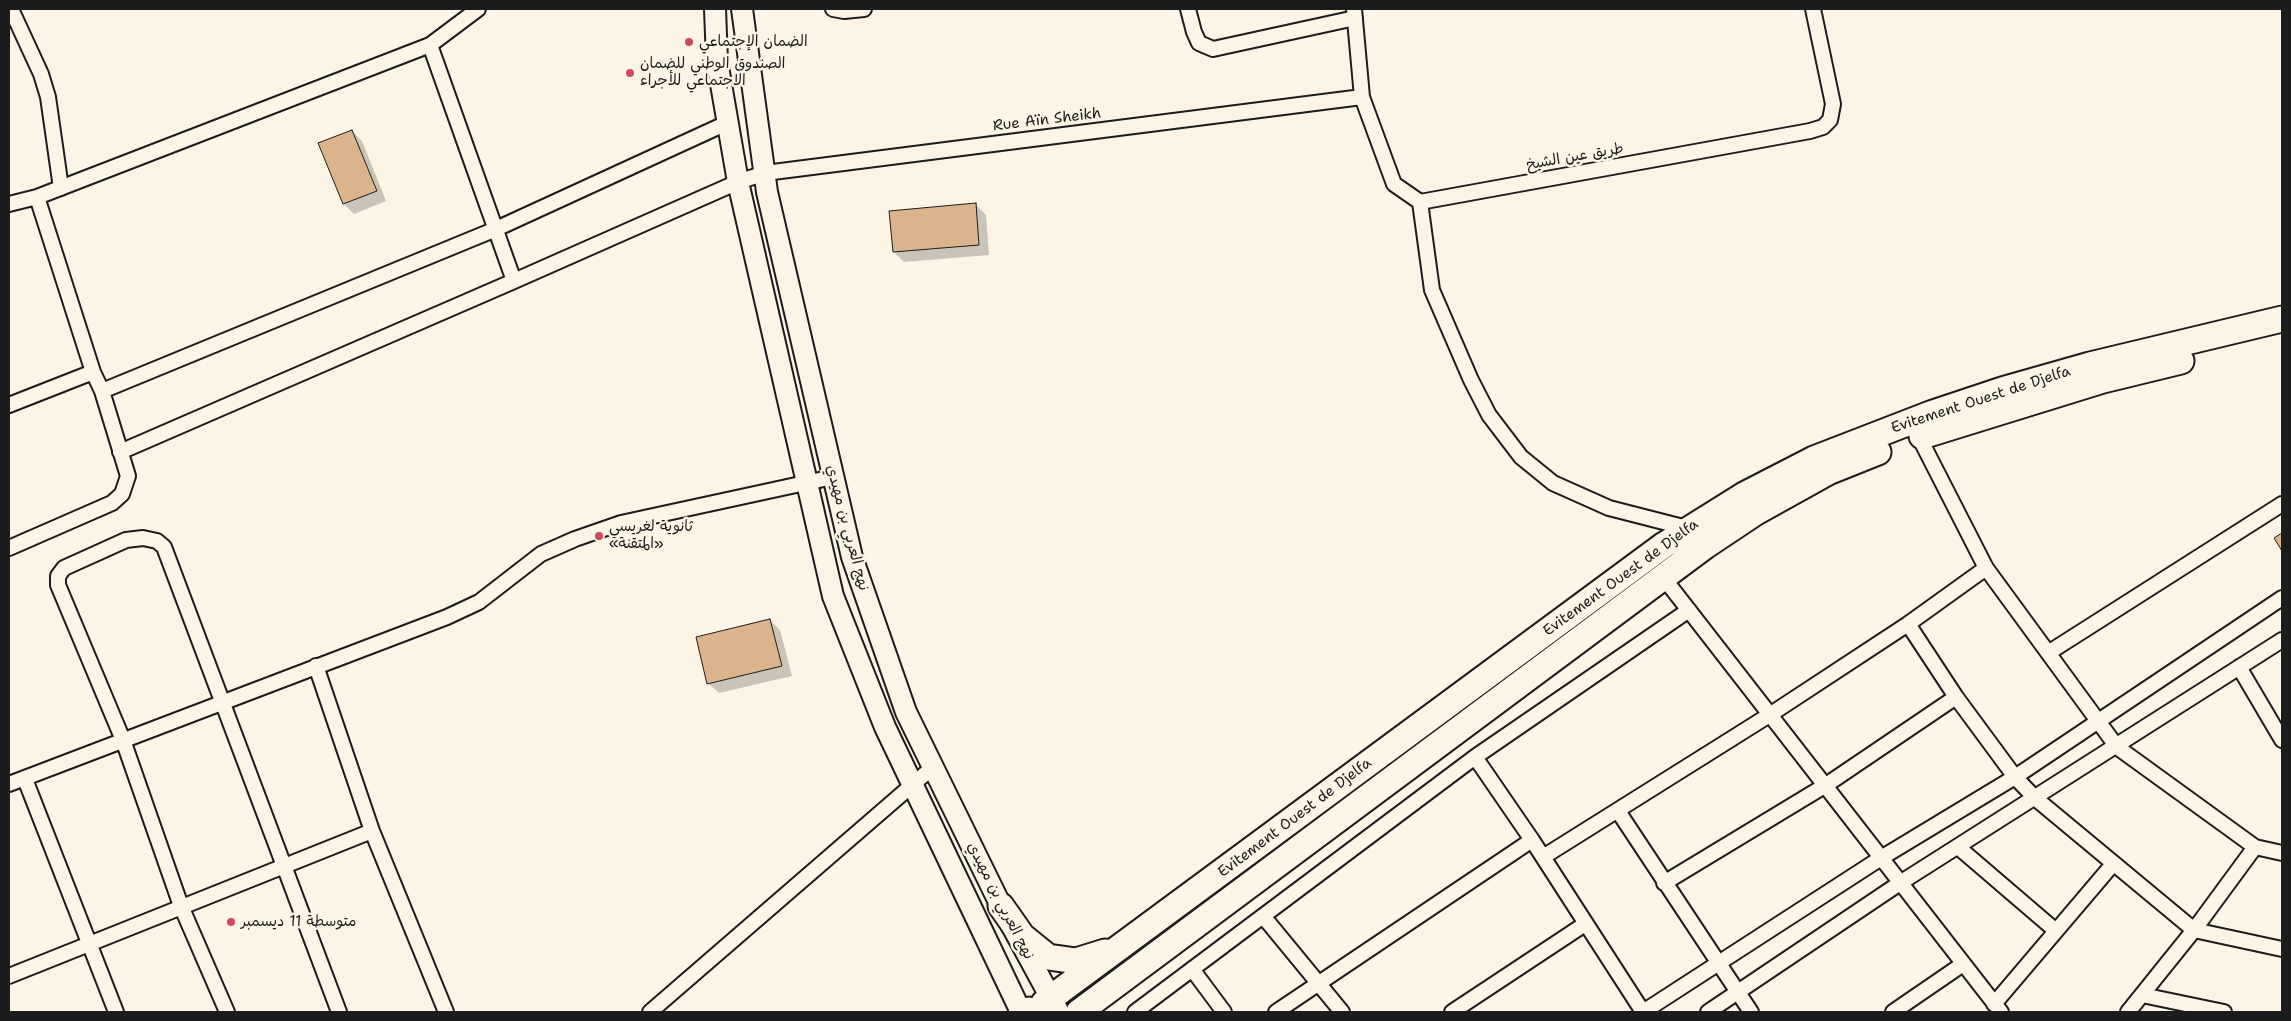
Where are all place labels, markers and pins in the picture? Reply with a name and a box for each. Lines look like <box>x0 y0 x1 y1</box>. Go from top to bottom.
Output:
place label: الضمان الإجتماعي <box>699 33 808 51</box>
marker: الضمان الإجتماعي <box>683 36 695 48</box>
place label: الصندوق الوطني للضمان الاجتماعي للأجراء <box>640 55 785 90</box>
marker: الصندوق الوطني للضمان الاجتماعي للأجراء <box>624 67 636 79</box>
place label: ثانوية لغريسي «المتقنة» <box>609 518 693 553</box>
marker: ثانوية لغريسي «المتقنة» <box>593 530 605 542</box>
place label: متوسطة 11 ديسمبر <box>241 913 356 931</box>
marker: متوسطة 11 ديسمبر <box>225 916 237 928</box>

